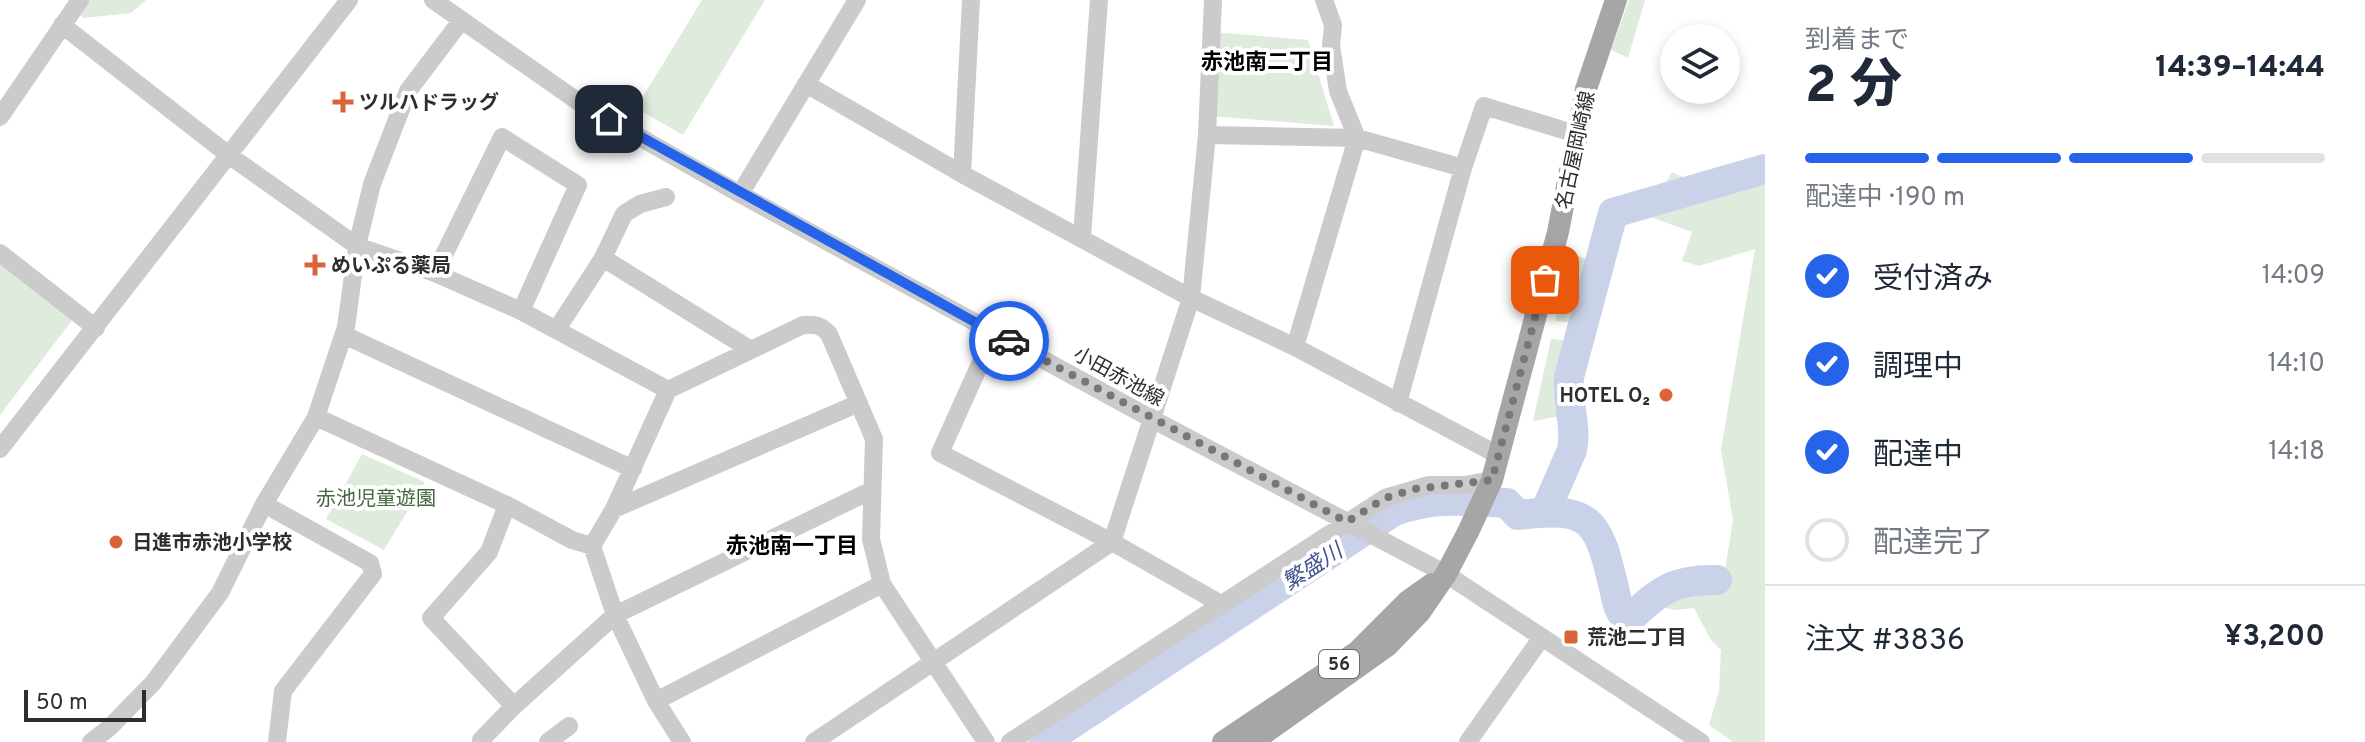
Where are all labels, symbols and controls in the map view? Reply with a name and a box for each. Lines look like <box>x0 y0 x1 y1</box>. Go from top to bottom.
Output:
map controls <box>1660 24 1740 104</box>
button: layers <box>1660 24 1740 104</box>
text: 到着まで <box>1805 25 1909 58</box>
district label: 赤池南二丁目 <box>1201 50 1333 77</box>
text: 14:39–14:44 <box>2155 50 2325 87</box>
text: 2 分 <box>1805 55 1902 121</box>
pin <box>575 85 643 153</box>
street label: 名古屋岡崎線 <box>1552 89 1602 212</box>
place label: ツルハドラッグ <box>359 91 499 117</box>
marker: ツルハドラッグ <box>334 93 352 111</box>
icon: home <box>587 97 631 141</box>
text: 配達中 · 190 m <box>1805 182 1965 215</box>
pin <box>1511 246 1579 314</box>
place label: めいぷる薬局 <box>331 254 451 280</box>
icon: check <box>1805 254 1849 298</box>
marker: めいぷる薬局 <box>306 256 324 274</box>
icon: bag <box>1523 258 1567 302</box>
text: 14:09 <box>2262 260 2325 293</box>
text: 受付済み <box>1873 262 1993 299</box>
courier <box>969 301 1049 381</box>
icon: car <box>987 319 1031 363</box>
street label: 小田赤池線 <box>1068 342 1168 413</box>
icon: check <box>1805 342 1849 386</box>
text: 14:10 <box>2267 348 2325 381</box>
text: 調理中 <box>1873 350 1963 387</box>
place label: HOTEL O₂ <box>1560 384 1650 410</box>
marker: HOTEL O₂ <box>1657 386 1675 404</box>
icon: check <box>1805 430 1849 474</box>
text: 14:18 <box>2268 436 2325 469</box>
text: 配達中 <box>1873 438 1963 475</box>
park label: 赤池児童遊園 <box>316 487 436 513</box>
text: 配達完了 <box>1873 526 1993 563</box>
place label: 日進市赤池小学校 <box>132 531 292 557</box>
marker: 日進市赤池小学校 <box>107 533 125 551</box>
district label: 赤池南一丁目 <box>726 534 858 561</box>
water label: 繁盛川 <box>1278 538 1350 597</box>
text: ¥3,200 <box>2224 619 2325 656</box>
text: 注文 #3836 <box>1805 623 1965 660</box>
place label: 荒池二丁目 <box>1587 626 1687 652</box>
marker: 荒池二丁目 <box>1562 628 1580 646</box>
road number: 56 <box>1319 650 1359 678</box>
scale bar <box>24 686 146 722</box>
text: 50 m <box>36 690 88 717</box>

